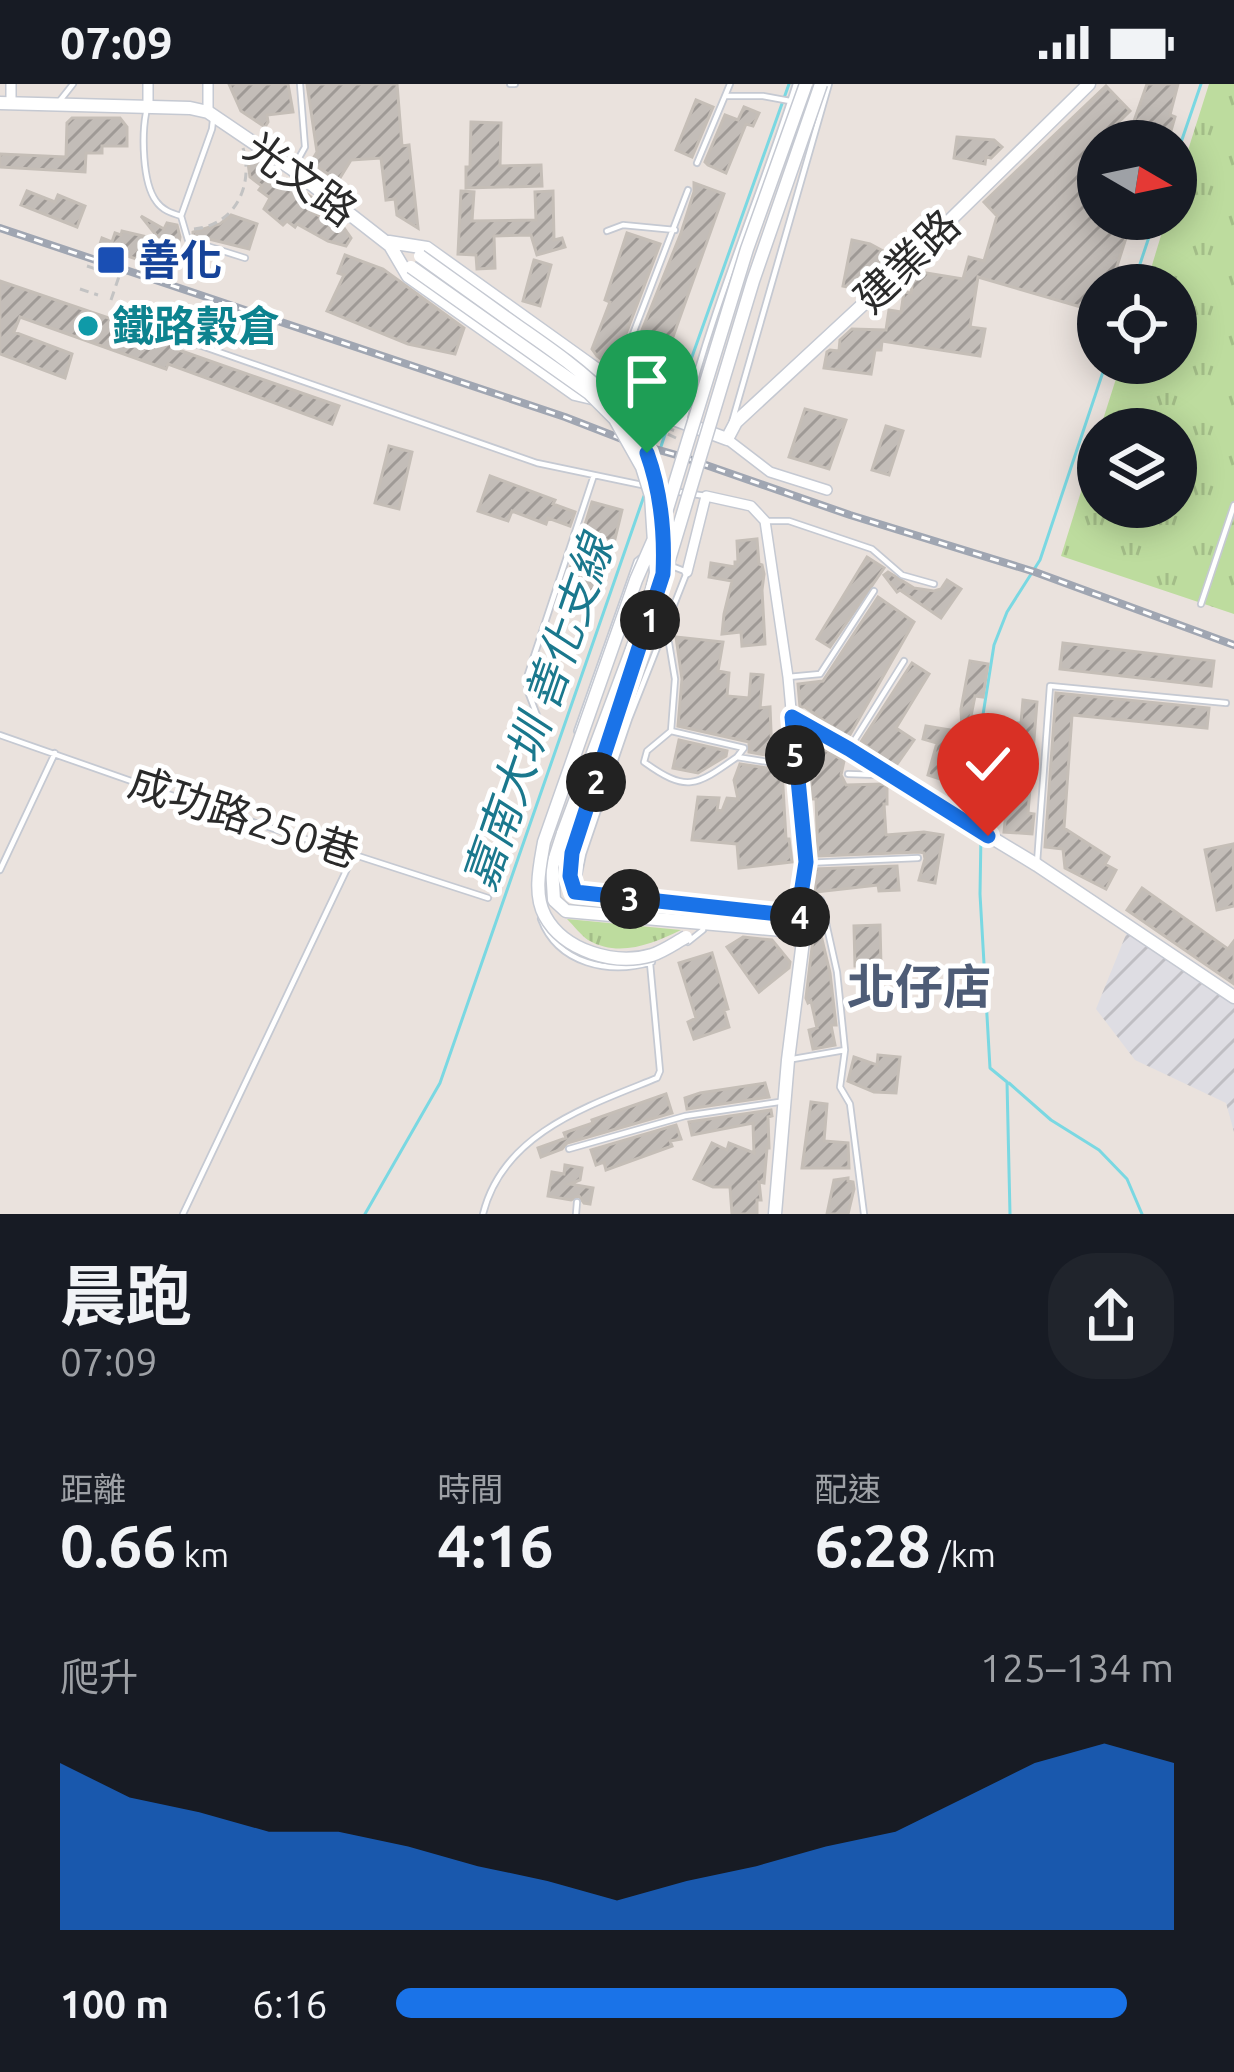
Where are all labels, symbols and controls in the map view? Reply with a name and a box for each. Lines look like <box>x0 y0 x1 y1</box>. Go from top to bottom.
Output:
text: 07:09 <box>60 17 173 68</box>
north arrow <box>1077 120 1197 240</box>
map controls <box>1077 120 1197 528</box>
street label: 光文路 <box>237 123 366 235</box>
street label: 建業路 <box>845 200 968 321</box>
place label: 善化 <box>138 236 222 283</box>
marker: 善化 <box>95 244 127 276</box>
button: locate <box>1077 264 1197 384</box>
place label: 鐵路穀倉 <box>112 302 280 349</box>
marker: 鐵路穀倉 <box>75 313 101 339</box>
pin <box>596 330 698 453</box>
icon: arrive <box>614 348 680 414</box>
button: layers <box>1077 408 1197 528</box>
water label: 嘉南大圳 善化支線 <box>453 525 624 896</box>
pin: 1 <box>620 590 680 650</box>
text: 1 <box>641 601 659 638</box>
pin <box>937 713 1039 836</box>
pin: 5 <box>765 725 825 785</box>
icon: check <box>955 731 1021 797</box>
text: 5 <box>786 736 804 773</box>
pin: 2 <box>566 752 626 812</box>
street label: 成功路250巷 <box>123 757 365 876</box>
text: 2 <box>587 763 605 800</box>
pin: 3 <box>600 869 660 929</box>
text: 3 <box>621 880 639 917</box>
pin: 4 <box>770 887 830 947</box>
text: 4 <box>791 898 809 935</box>
district label: 北仔店 <box>847 959 991 1013</box>
button: share <box>1048 1253 1174 1379</box>
text: 晨跑 <box>60 1258 192 1332</box>
text: 07:09 <box>60 1340 158 1383</box>
text: 距離 <box>60 1470 126 1507</box>
text: 時間 <box>437 1470 503 1507</box>
text: 配速 <box>815 1470 881 1507</box>
text: 0.66 <box>60 1511 176 1578</box>
text: 4:16 <box>437 1511 554 1578</box>
text: 6:28 <box>815 1511 931 1578</box>
text: km <box>176 1536 229 1573</box>
text: /km <box>931 1536 996 1573</box>
text: 125–134 m <box>980 1646 1174 1689</box>
text: 爬升 <box>60 1655 138 1698</box>
text: 100 m <box>60 1982 169 2025</box>
text: 6:16 <box>252 1982 328 2025</box>

